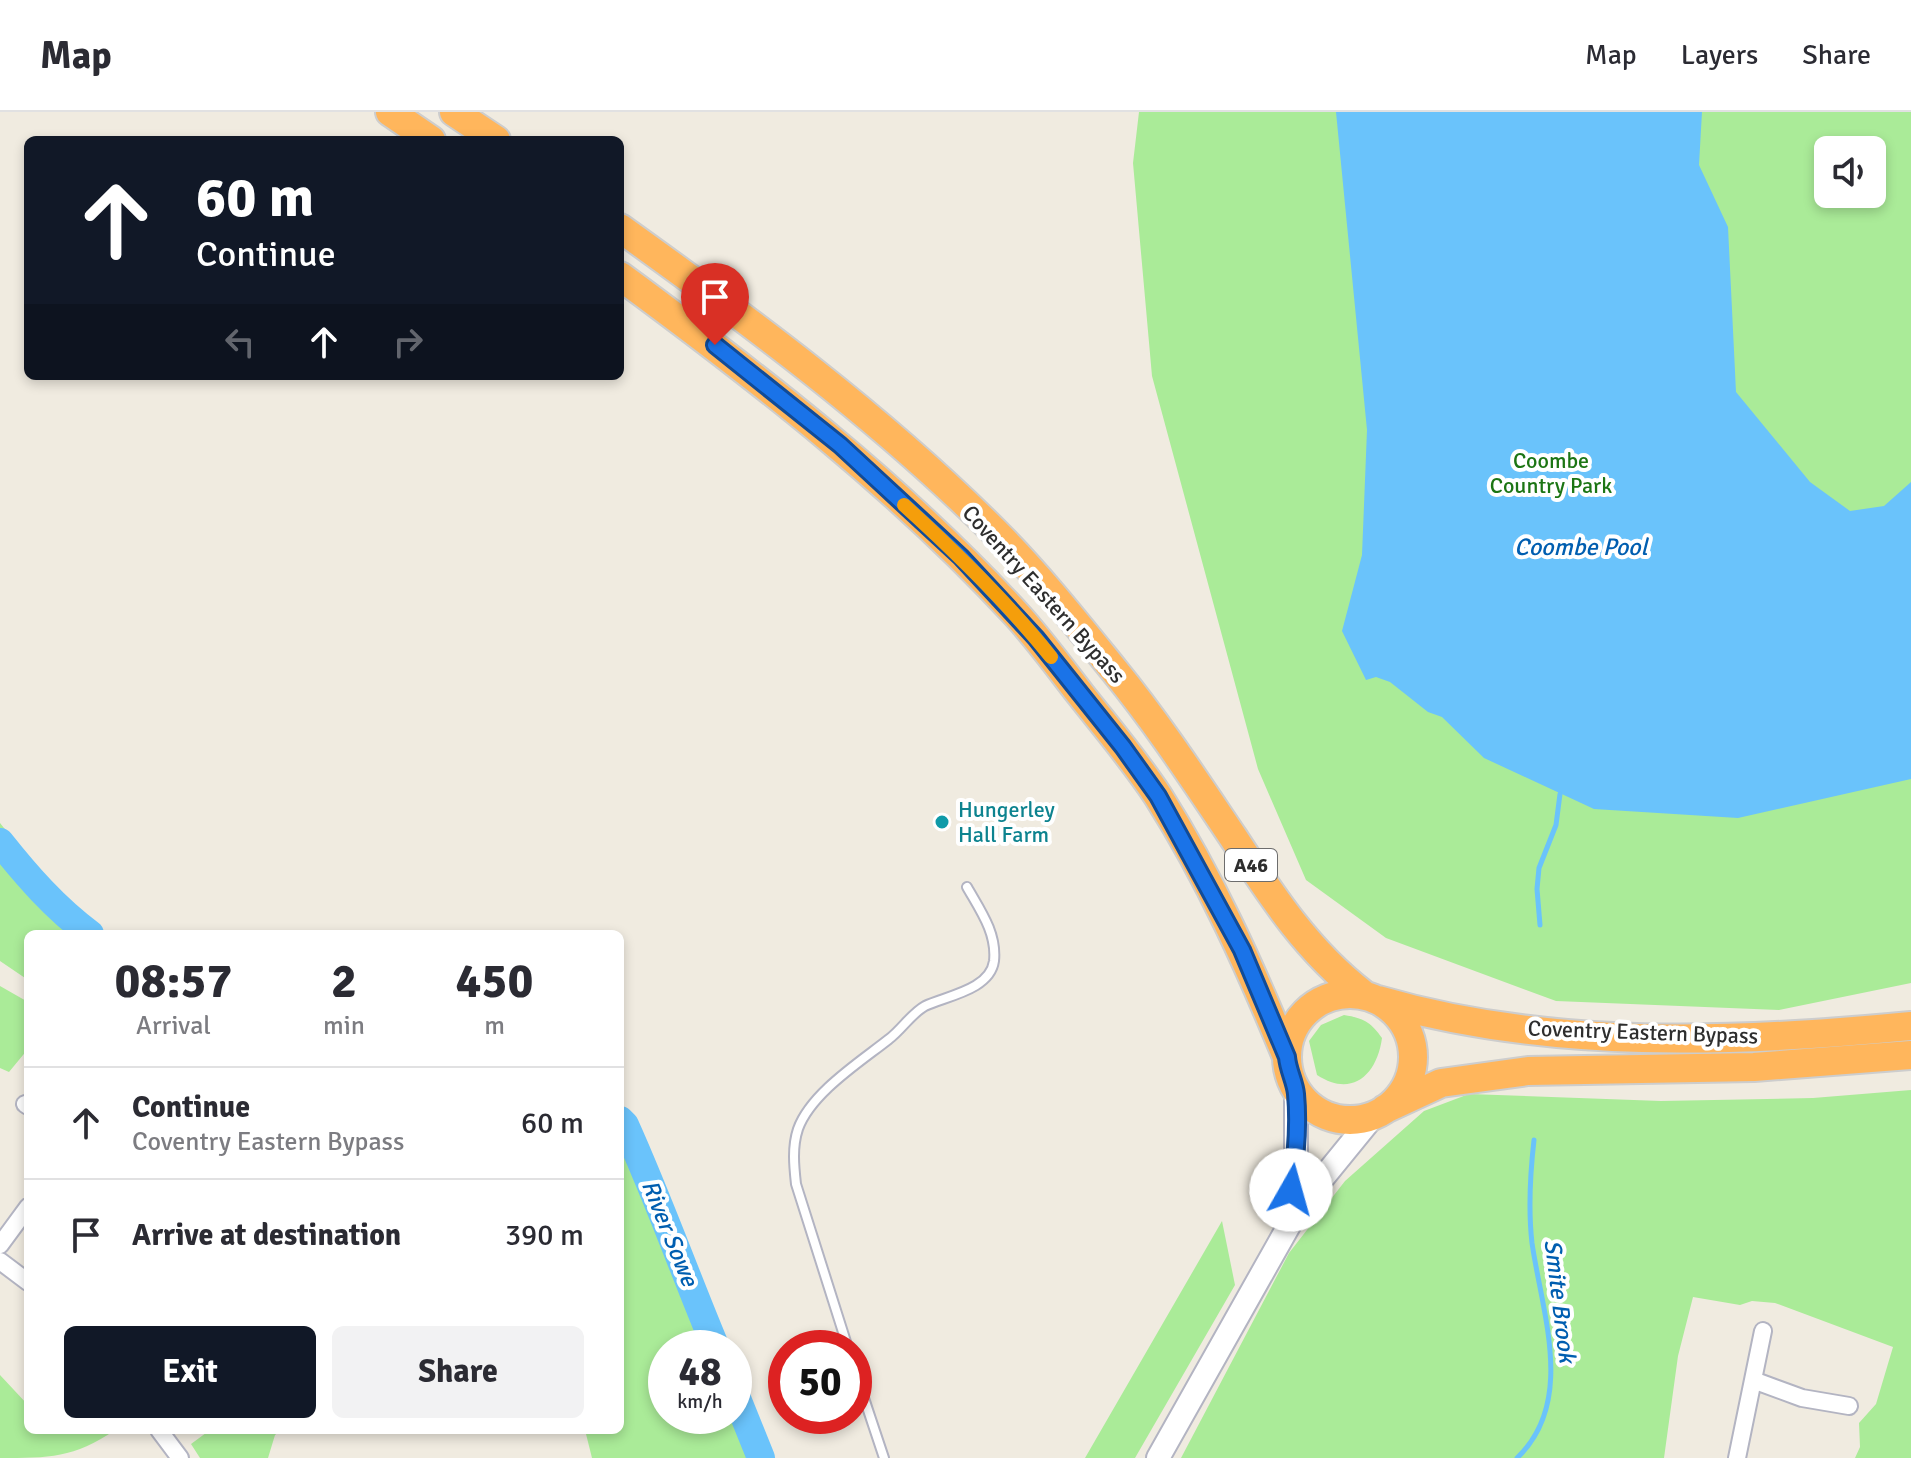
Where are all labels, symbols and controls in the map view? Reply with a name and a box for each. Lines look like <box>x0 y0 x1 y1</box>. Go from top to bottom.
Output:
text: Map <box>40 32 112 79</box>
text: Map <box>1585 38 1637 72</box>
text: Layers <box>1681 38 1758 72</box>
text: Share <box>1802 38 1871 72</box>
map controls <box>1814 136 1886 208</box>
button: sound <box>1814 136 1886 208</box>
text: 60 m <box>196 163 314 232</box>
icon: ahead <box>64 168 168 272</box>
text: Continue <box>196 232 336 277</box>
pin <box>681 263 749 345</box>
icon: arrive <box>693 275 737 319</box>
icon: left <box>218 320 262 364</box>
icon: ahead <box>302 320 346 364</box>
icon: right <box>386 320 430 364</box>
park label: Coombe Country Park <box>1490 447 1612 499</box>
street label: Coventry Eastern Bypass <box>957 499 1131 689</box>
water label: Coombe Pool <box>1514 532 1650 562</box>
place label: Hungerley Hall Farm <box>958 796 1056 848</box>
marker: Hungerley Hall Farm <box>933 813 951 831</box>
road number: A46 <box>1225 849 1277 881</box>
text: 08:57 <box>115 952 232 1011</box>
text: 2 <box>331 952 357 1011</box>
text: 450 <box>456 952 533 1011</box>
text: Arrival <box>136 1010 211 1042</box>
text: min <box>323 1010 365 1042</box>
text: m <box>484 1010 505 1042</box>
street label: Coventry Eastern Bypass <box>1527 1014 1759 1050</box>
text: Continue <box>132 1089 250 1126</box>
icon: ahead <box>64 1101 108 1145</box>
text: 60 m <box>521 1105 584 1142</box>
text: Coventry Eastern Bypass <box>132 1126 404 1158</box>
position arrow <box>1249 1148 1333 1232</box>
water label: River Sowe <box>635 1175 705 1291</box>
icon: arrive <box>64 1213 108 1257</box>
text: Arrive at destination <box>132 1217 401 1254</box>
text: 390 m <box>505 1217 584 1254</box>
water label: Smite Brook <box>1538 1238 1583 1366</box>
button: Exit <box>64 1326 316 1418</box>
button: Share <box>332 1326 584 1418</box>
speed limit sign: 50 <box>768 1330 872 1434</box>
text: 48 <box>678 1347 722 1397</box>
text: km/h <box>677 1389 723 1414</box>

